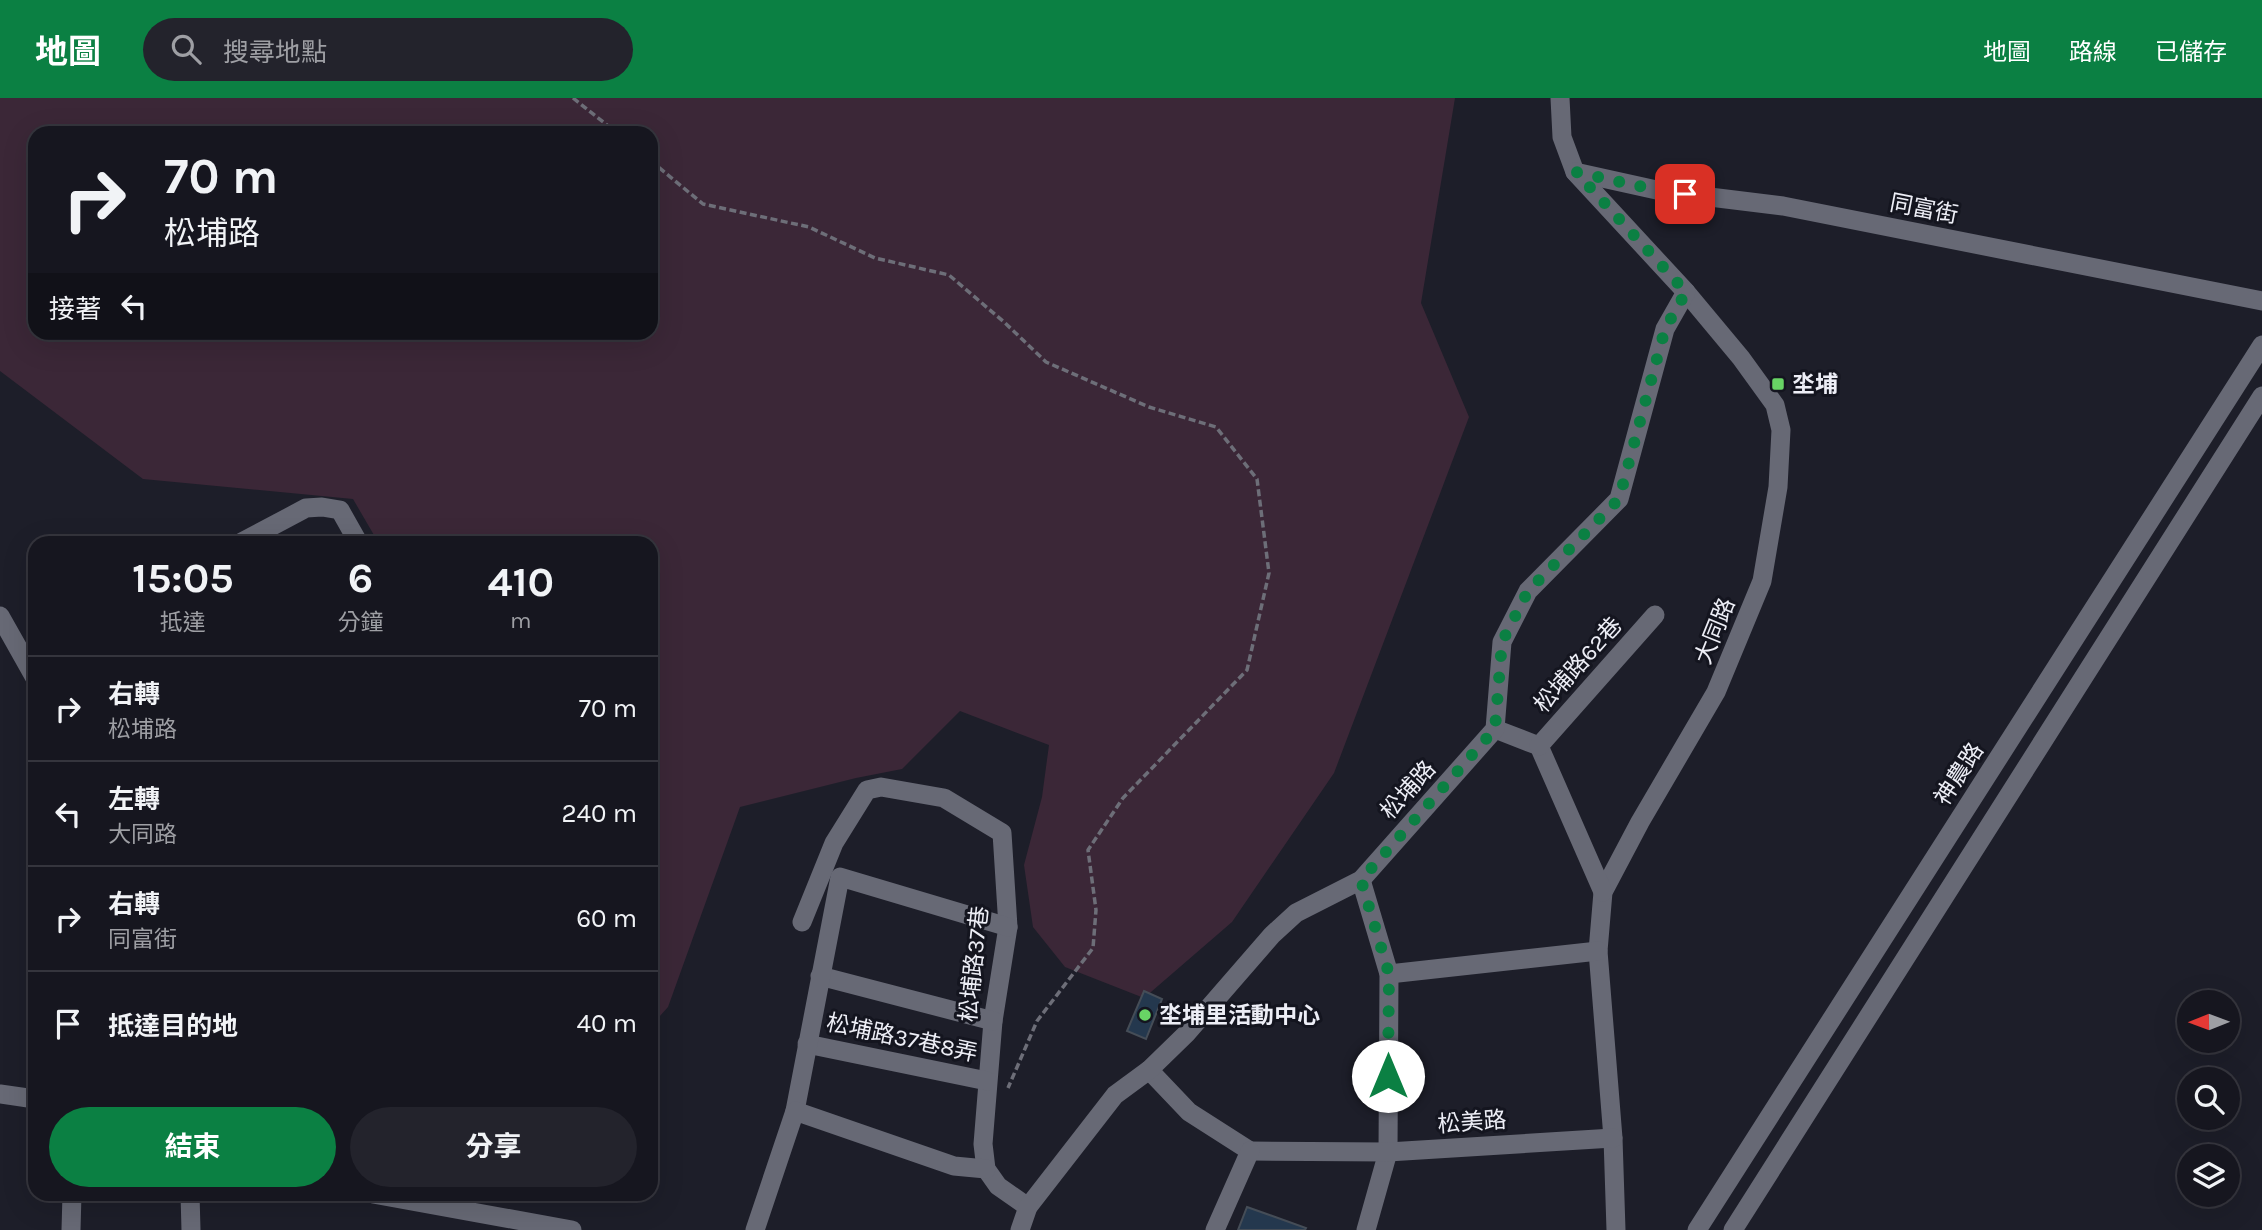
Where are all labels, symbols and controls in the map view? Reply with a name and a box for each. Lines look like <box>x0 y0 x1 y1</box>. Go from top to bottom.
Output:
search box <box>143 18 633 81</box>
icon: search <box>167 30 205 68</box>
text: 地圖 <box>35 33 101 71</box>
text: 搜尋地點 <box>223 37 327 68</box>
text: 地圖 <box>1983 38 2031 66</box>
text: 路線 <box>2069 38 2117 66</box>
text: 已儲存 <box>2155 38 2227 66</box>
text: 70 m <box>164 148 278 205</box>
icon: right <box>49 154 140 245</box>
pin <box>1655 164 1715 224</box>
icon: arrive <box>1666 175 1704 213</box>
street label: 同富街 <box>1888 189 1960 229</box>
text: 松埔路 <box>164 215 260 252</box>
icon: left <box>115 287 153 325</box>
text: 接著 <box>49 294 101 325</box>
place label: 坔埔 <box>1792 371 1838 398</box>
marker: 坔埔 <box>1770 376 1786 392</box>
text: 15:05 <box>132 553 234 603</box>
text: 6 <box>348 553 373 603</box>
text: 410 <box>488 557 554 607</box>
street label: 大同路 <box>1690 594 1740 668</box>
text: m <box>510 607 532 634</box>
text: 抵達 <box>160 609 206 636</box>
text: 分鐘 <box>338 609 384 636</box>
street label: 松埔路62巷 <box>1528 612 1628 718</box>
text: 右轉 <box>108 679 160 710</box>
icon: right <box>49 690 87 728</box>
text: 70 m <box>579 693 637 724</box>
text: 松埔路 <box>108 716 177 743</box>
street label: 神農路 <box>1929 738 1989 810</box>
street label: 松埔路 <box>1375 755 1441 825</box>
text: 左轉 <box>108 784 160 815</box>
icon: left <box>49 795 87 833</box>
text: 240 m <box>561 798 637 829</box>
text: 大同路 <box>108 821 177 848</box>
text: 右轉 <box>108 889 160 920</box>
icon: right <box>49 900 87 938</box>
text: 60 m <box>576 903 637 934</box>
street label: 松埔路37巷 <box>954 905 994 1023</box>
text: 同富街 <box>108 926 177 953</box>
north arrow <box>2177 990 2240 1054</box>
map controls <box>2177 990 2240 1207</box>
place label: 坔埔里活動中心 <box>1159 1002 1320 1029</box>
icon: arrive <box>49 1005 87 1043</box>
marker: 坔埔里活動中心 <box>1137 1007 1153 1023</box>
text: 40 m <box>577 1008 637 1039</box>
street label: 松埔路37巷8弄 <box>824 1009 980 1067</box>
text: 抵達目的地 <box>108 1011 238 1042</box>
position arrow <box>1351 1039 1425 1113</box>
button: search <box>2177 1067 2240 1130</box>
street label: 松美路 <box>1437 1106 1507 1138</box>
button: 結束 <box>49 1107 336 1187</box>
button: 分享 <box>350 1107 637 1187</box>
button: layers <box>2177 1144 2240 1207</box>

